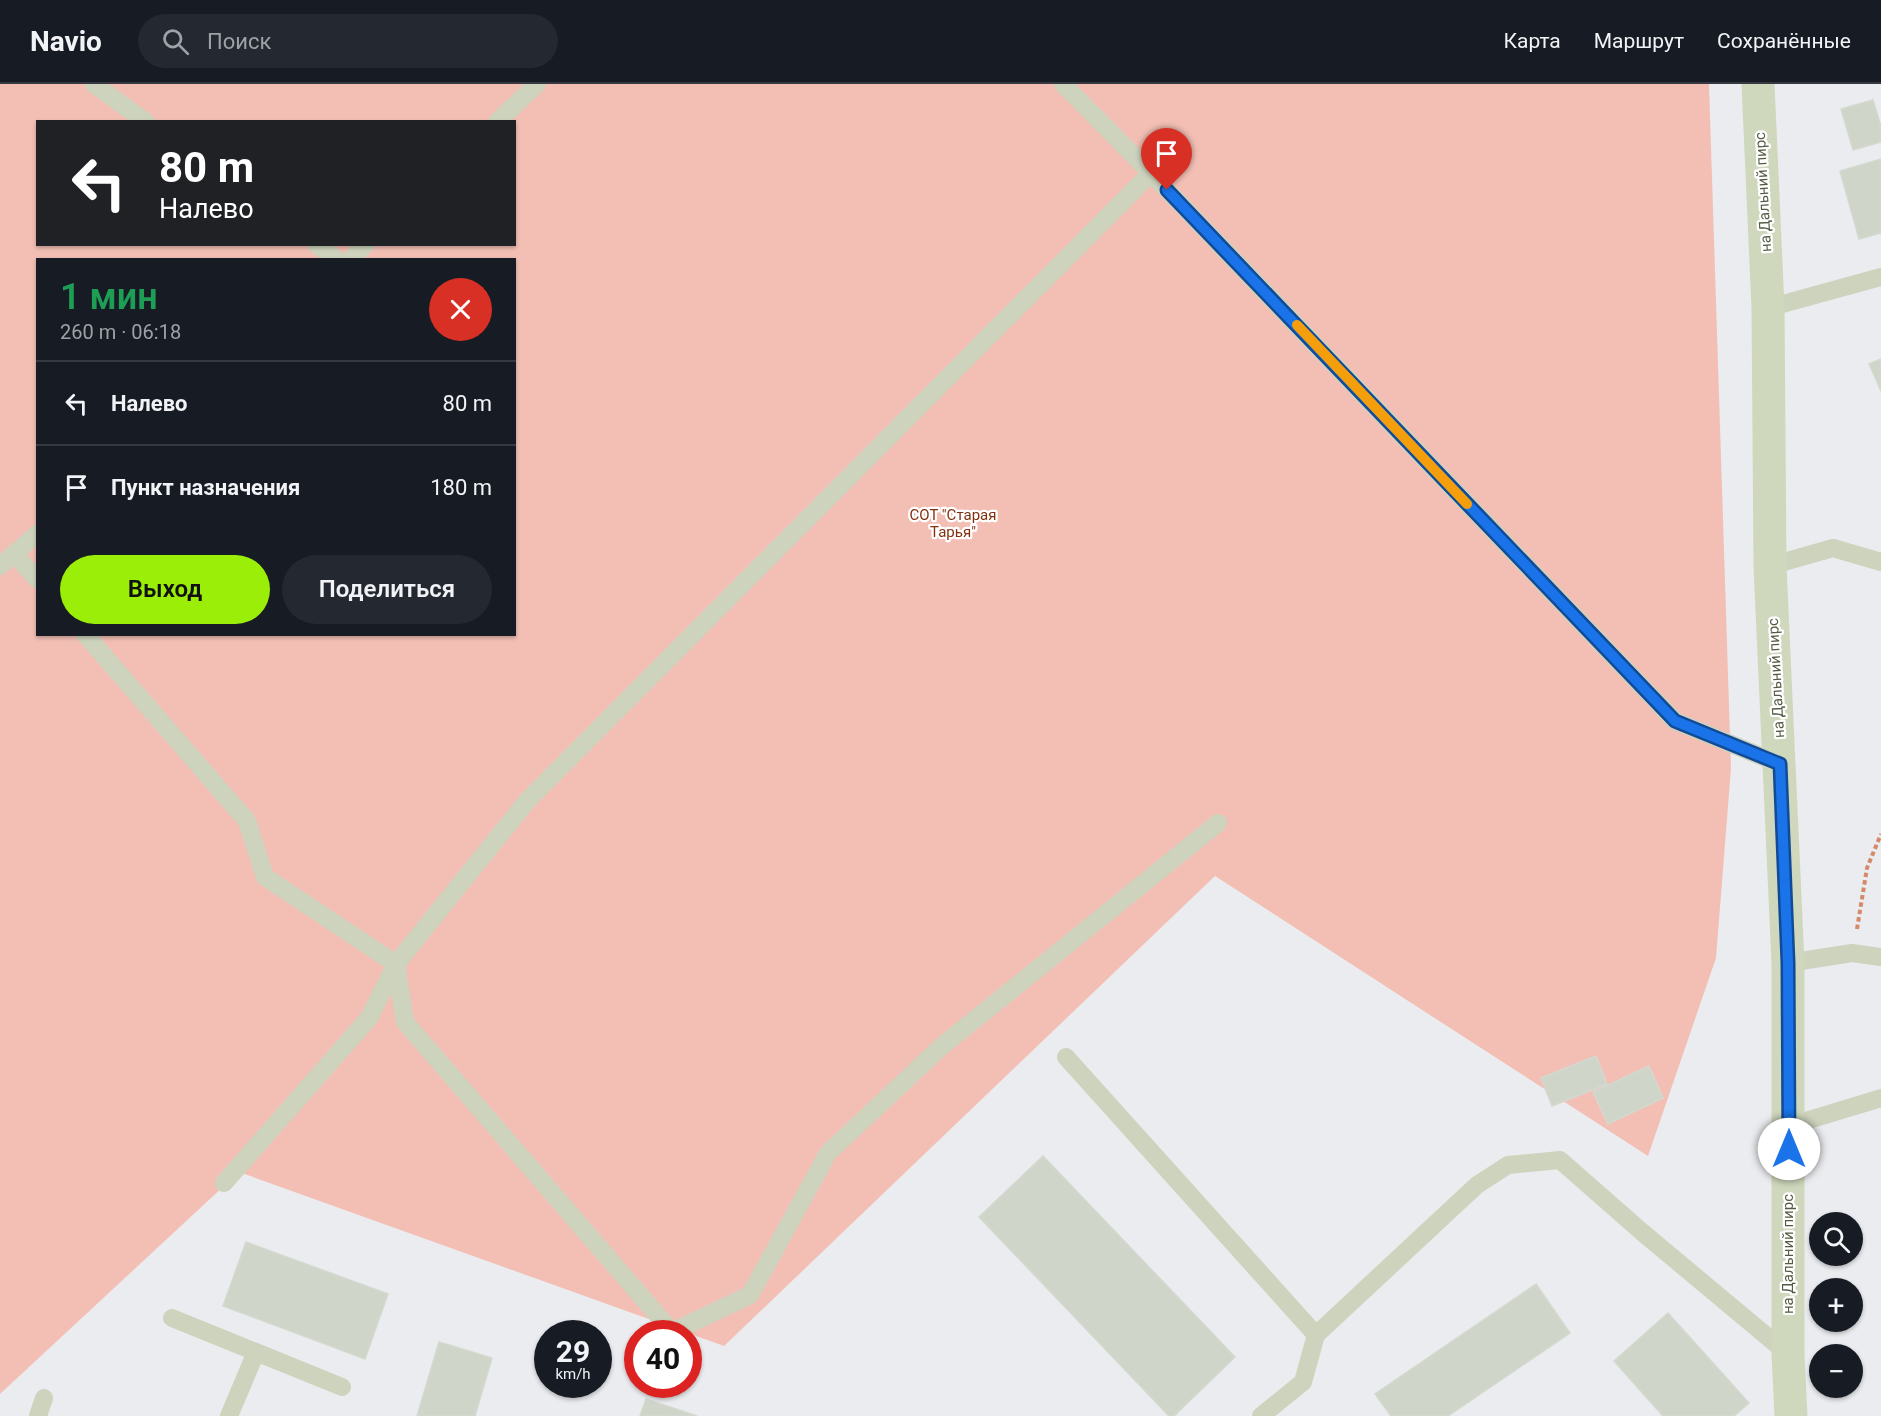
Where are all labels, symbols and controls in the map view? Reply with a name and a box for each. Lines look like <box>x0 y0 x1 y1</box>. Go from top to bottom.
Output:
search box <box>138 14 558 68</box>
text: Navio <box>30 25 102 58</box>
icon: search <box>159 25 192 58</box>
text: Поиск <box>207 29 271 54</box>
text: Карта <box>1504 29 1561 53</box>
text: Маршрут <box>1594 29 1684 53</box>
text: Сохранённые <box>1717 29 1851 53</box>
pin <box>1141 128 1192 190</box>
street label: на Дальний пирс <box>1751 131 1775 252</box>
icon: arrive <box>1150 137 1183 170</box>
text: 80 m <box>159 143 254 192</box>
icon: left <box>60 144 138 222</box>
text: Налево <box>159 193 254 225</box>
text: 1 мин <box>60 276 158 318</box>
button: close <box>429 278 492 341</box>
text: 260 m · 06:18 <box>60 320 181 344</box>
icon: left <box>60 387 93 420</box>
text: Налево <box>111 391 188 416</box>
text: 80 m <box>443 391 492 416</box>
icon: arrive <box>60 471 93 504</box>
text: Пункт назначения <box>111 475 300 500</box>
text: 180 m <box>430 475 492 500</box>
park label: СОТ "Старая Тарья" <box>910 506 996 541</box>
button: Выход <box>60 555 270 624</box>
button: Поделиться <box>282 555 492 624</box>
street label: на Дальний пирс <box>1764 617 1788 738</box>
position arrow <box>1757 1117 1821 1181</box>
street label: на Дальний пирс <box>1779 1194 1797 1314</box>
map controls <box>1809 1212 1863 1398</box>
button: search <box>1809 1212 1863 1266</box>
button: + <box>1809 1278 1863 1332</box>
speed limit sign: 40 <box>624 1320 702 1398</box>
text: 29 <box>556 1334 590 1369</box>
button: − <box>1809 1344 1863 1398</box>
text: km/h <box>555 1365 591 1383</box>

